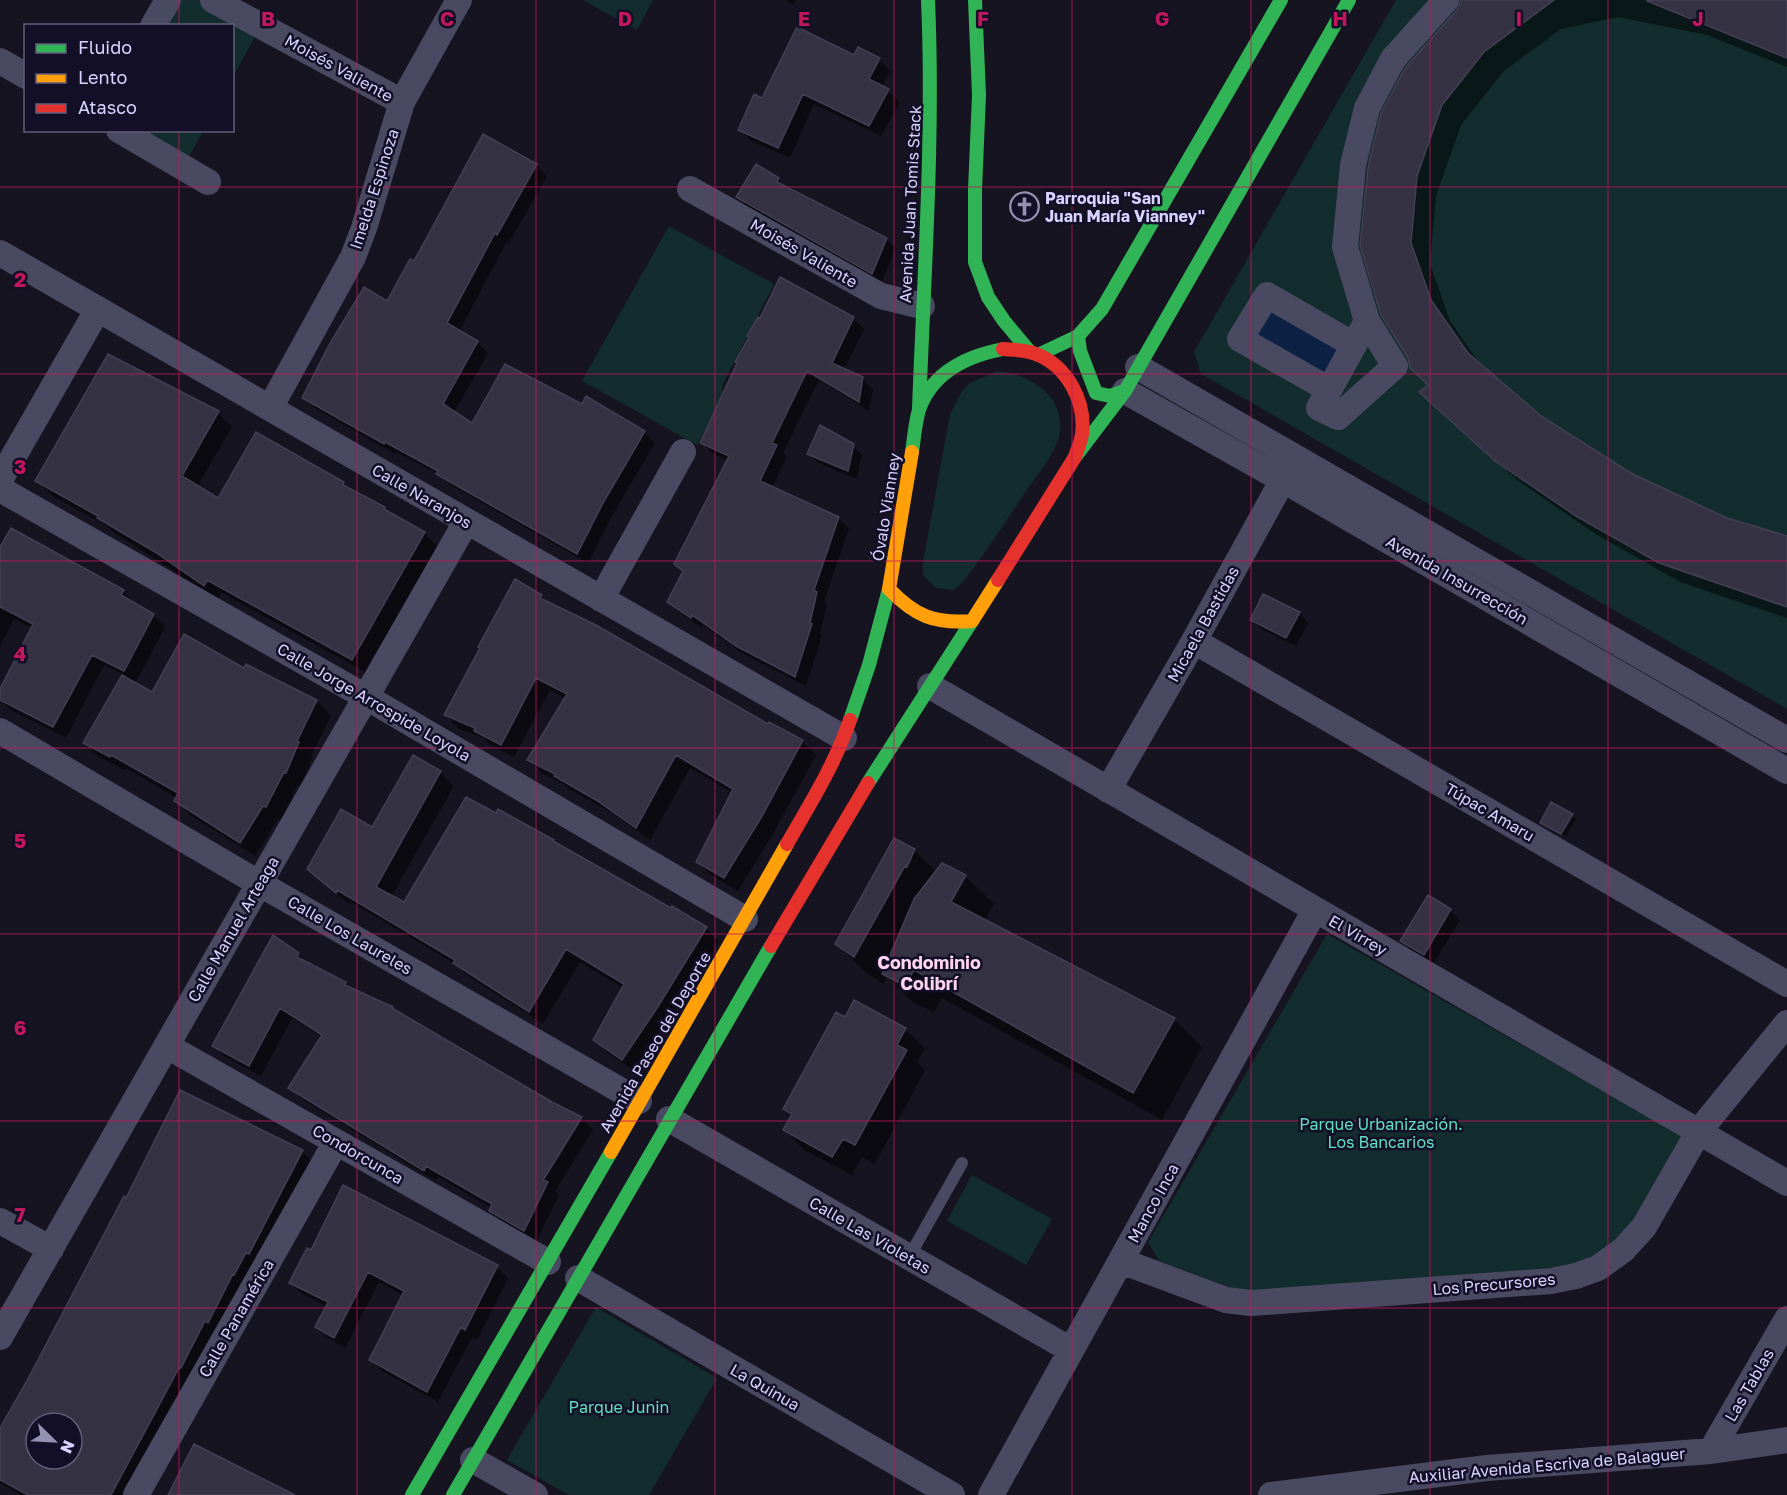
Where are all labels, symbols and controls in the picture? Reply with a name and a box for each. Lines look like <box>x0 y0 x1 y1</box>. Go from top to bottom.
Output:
text: B <box>261 6 275 30</box>
text: C <box>440 6 454 30</box>
text: D <box>618 6 632 30</box>
text: E <box>798 6 810 30</box>
text: F <box>977 6 989 30</box>
text: G <box>1155 6 1169 30</box>
text: H <box>1332 6 1348 30</box>
text: I <box>1516 6 1522 30</box>
text: J <box>1692 6 1704 30</box>
legend <box>24 24 234 132</box>
street label: Moisés Valiente <box>281 30 397 106</box>
text: Fluido <box>78 36 132 58</box>
text: Lento <box>78 66 127 88</box>
text: Atasco <box>78 96 137 118</box>
street label: Avenida Juan Tomis Stack <box>895 104 925 304</box>
street label: Imelda Espinoza <box>345 126 403 252</box>
place label: Parroquia "San Juan María Vianney" <box>1045 188 1205 226</box>
church icon: Parroquia "San Juan María Vianney" <box>1008 191 1040 223</box>
street label: Moisés Valiente <box>747 214 861 292</box>
text: 2 <box>14 267 26 291</box>
street label: Óvalo Vianney <box>868 451 904 563</box>
text: 3 <box>14 454 26 478</box>
street label: Calle Naranjos <box>369 459 475 533</box>
street label: Avenida Insurrección <box>1383 531 1531 629</box>
street label: Micaela Bastidas <box>1163 562 1243 686</box>
street label: Calle Jorge Arrospide Loyola <box>274 638 474 766</box>
text: 4 <box>14 641 26 665</box>
street label: Túpac Amaru <box>1442 778 1538 846</box>
text: 5 <box>14 828 26 852</box>
street label: Calle Manuel Arteaga <box>183 853 283 1005</box>
street label: Calle Los Laureles <box>284 891 416 979</box>
street label: El Virrey <box>1325 910 1391 960</box>
street label: Avenida Paseo del Deporte <box>595 948 715 1136</box>
district label: Condominio Colibrí <box>877 951 981 994</box>
text: 6 <box>14 1015 26 1039</box>
park label: Parque Urbanización. Los Bancarios <box>1299 1114 1463 1152</box>
street label: Condorcunca <box>309 1120 407 1188</box>
street label: Manco Inca <box>1123 1160 1183 1246</box>
street label: Calle Las Violetas <box>806 1192 934 1278</box>
text: 7 <box>15 1202 26 1226</box>
street label: Calle Panamérica <box>194 1255 278 1381</box>
street label: Los Precursores <box>1432 1269 1556 1299</box>
street label: Las Tablas <box>1720 1345 1778 1425</box>
street label: La Quinua <box>727 1359 803 1415</box>
park label: Parque Junin <box>569 1397 669 1417</box>
north arrow <box>24 1411 84 1471</box>
text: N <box>56 1437 79 1457</box>
street label: Auxiliar Avenida Escriva de Balaguer <box>1408 1443 1686 1487</box>

